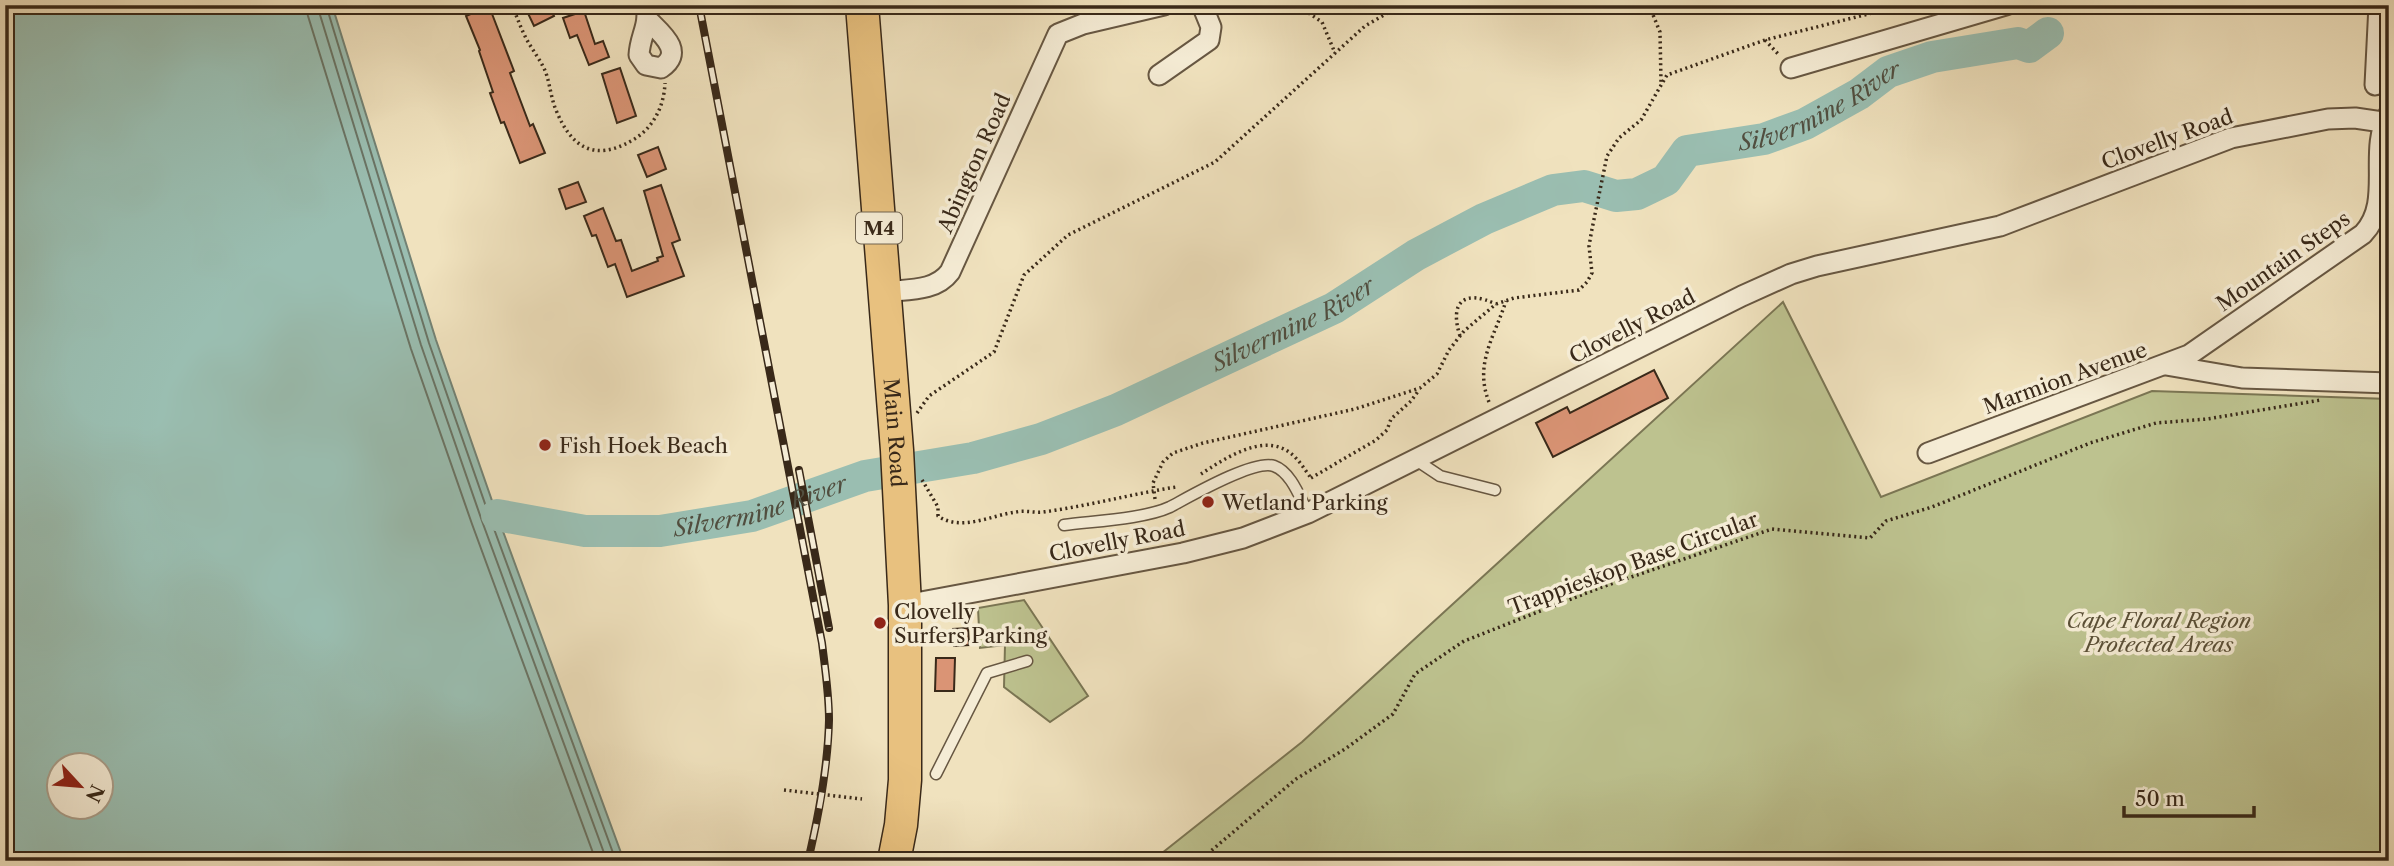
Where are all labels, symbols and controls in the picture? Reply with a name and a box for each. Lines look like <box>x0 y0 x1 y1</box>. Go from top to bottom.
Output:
water label: Silvermine River <box>1735 55 1905 157</box>
street label: Abington Road <box>932 89 1016 237</box>
street label: Clovelly Road <box>2098 104 2236 174</box>
street label: Mountain Steps <box>2211 206 2355 316</box>
road number: M4 <box>856 212 902 244</box>
water label: Silvermine River <box>1206 271 1381 378</box>
street label: Clovelly Road <box>1565 283 1699 368</box>
street label: Marmion Avenue <box>1980 337 2150 419</box>
street label: Main Road <box>879 377 911 488</box>
place label: Fish Hoek Beach <box>559 433 728 458</box>
marker: Fish Hoek Beach <box>537 437 553 453</box>
water label: Silvermine River <box>670 469 852 543</box>
place label: Wetland Parking <box>1221 490 1388 515</box>
marker: Wetland Parking <box>1200 494 1216 510</box>
street label: Trappieskop Base Circular <box>1505 506 1761 620</box>
street label: Clovelly Road <box>1047 516 1187 566</box>
place label: Clovelly Surfers Parking <box>894 599 1048 648</box>
park label: Cape Floral Region Protected Areas <box>2067 608 2252 657</box>
marker: Clovelly Surfers Parking <box>872 615 888 631</box>
north arrow <box>46 750 116 820</box>
scale bar <box>2124 775 2254 819</box>
text: N <box>81 781 109 806</box>
text: 50 m <box>2135 786 2185 811</box>

